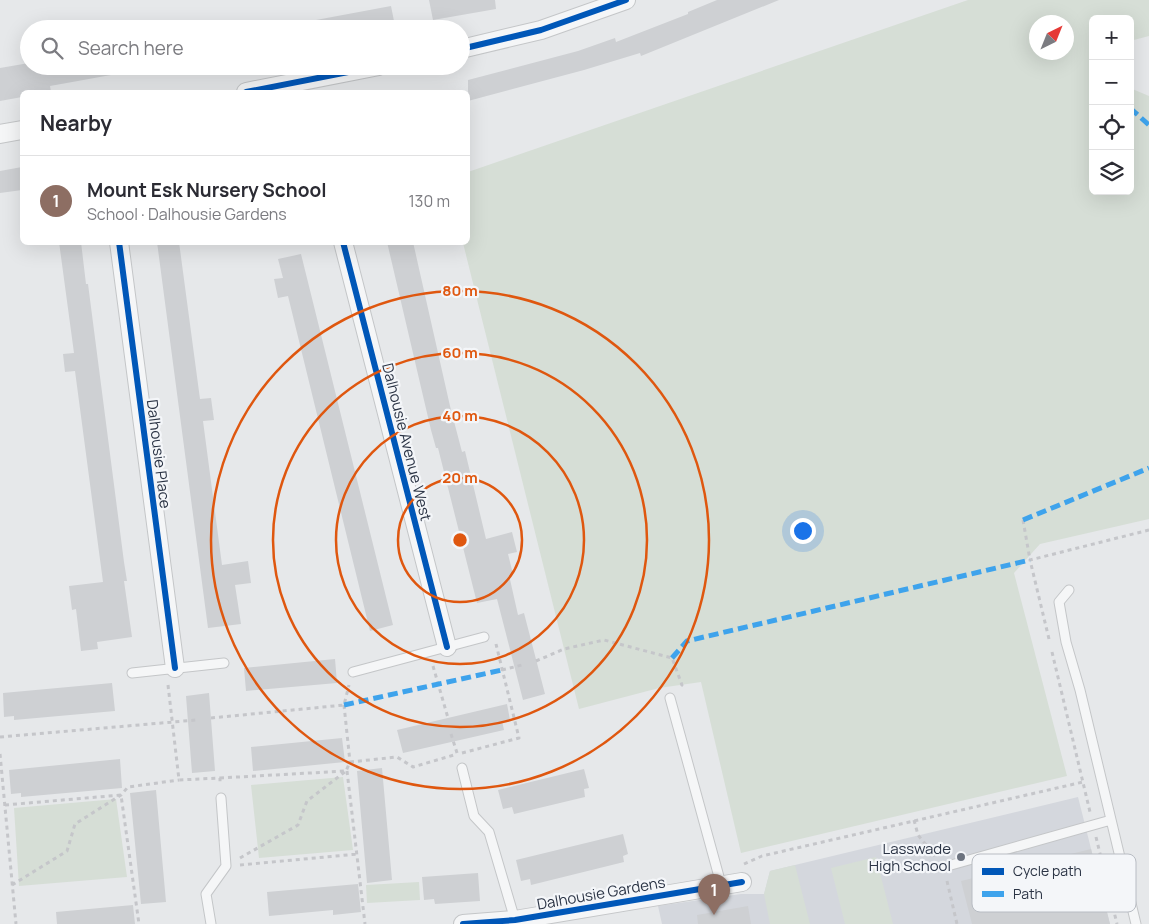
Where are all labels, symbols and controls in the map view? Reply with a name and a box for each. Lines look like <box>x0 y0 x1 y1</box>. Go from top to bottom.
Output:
north arrow <box>1029 15 1074 60</box>
map controls <box>1089 15 1134 195</box>
button: + <box>1089 15 1134 60</box>
search box <box>20 20 470 75</box>
icon: search <box>38 34 66 62</box>
text: Search here <box>78 35 184 61</box>
button: − <box>1089 60 1134 105</box>
button: locate <box>1089 105 1134 150</box>
text: Nearby <box>40 109 112 137</box>
button: layers <box>1089 150 1134 195</box>
text: Mount Esk Nursery School <box>87 177 326 203</box>
text: 1 <box>52 190 60 212</box>
text: 130 m <box>408 190 450 212</box>
text: School · Dalhousie Gardens <box>87 203 287 225</box>
text: 80 m <box>442 280 478 301</box>
text: 60 m <box>442 342 478 363</box>
street label: Dalhousie Avenue West <box>377 361 437 523</box>
street label: Dalhousie Place <box>142 398 176 510</box>
text: 40 m <box>442 405 478 426</box>
text: 20 m <box>442 467 478 488</box>
your location <box>790 518 816 544</box>
centre of rings <box>451 531 469 549</box>
place label: Lasswade High School <box>869 838 951 876</box>
marker: Lasswade High School <box>955 851 967 863</box>
legend <box>972 854 1136 912</box>
text: Cycle path <box>1013 861 1082 880</box>
street label: Dalhousie Gardens <box>535 871 667 915</box>
pin: 1 <box>698 874 730 915</box>
text: Path <box>1013 884 1043 903</box>

